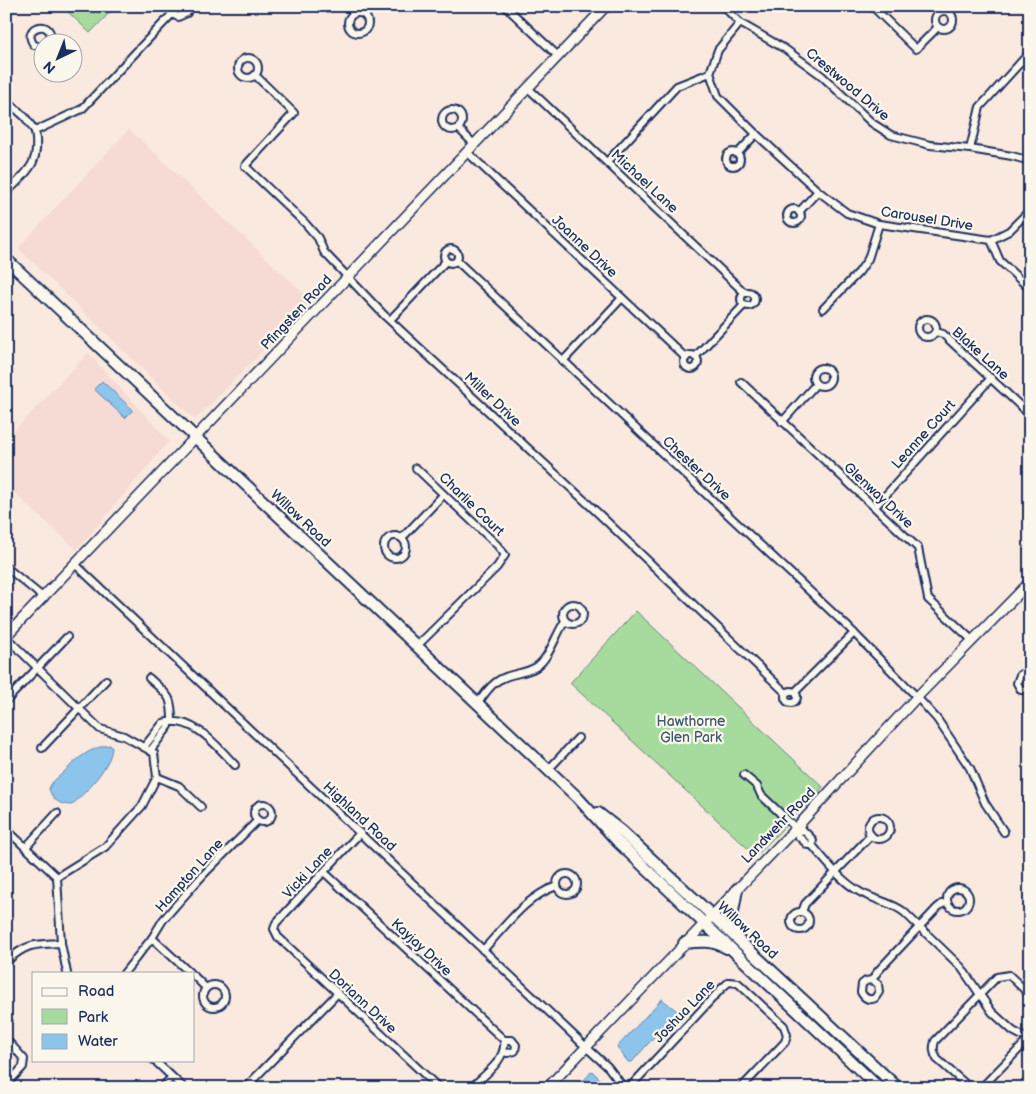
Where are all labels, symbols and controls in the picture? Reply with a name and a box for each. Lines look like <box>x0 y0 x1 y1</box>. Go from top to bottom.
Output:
north arrow <box>32 32 82 82</box>
street label: Crestwood Drive <box>802 44 893 124</box>
text: N <box>40 57 59 77</box>
street label: Michael Lane <box>608 146 682 217</box>
street label: Carousel Drive <box>880 203 974 234</box>
street label: Joanne Drive <box>548 212 621 281</box>
street label: Pfingsten Road <box>257 271 335 353</box>
street label: Blake Lane <box>949 323 1013 383</box>
street label: Miller Drive <box>461 369 525 430</box>
street label: Leanne Court <box>888 396 959 472</box>
street label: Chester Drive <box>659 433 734 504</box>
street label: Glenway Drive <box>840 459 917 532</box>
street label: Charlie Court <box>435 469 508 540</box>
street label: Willow Road <box>267 486 334 551</box>
park label: Hawthorne Glen Park <box>657 713 725 746</box>
street label: Highland Road <box>320 778 400 855</box>
street label: Landwehr Road <box>738 784 819 867</box>
street label: Hampton Lane <box>152 835 227 916</box>
street label: Vicki Lane <box>279 843 336 902</box>
street label: Willow Road <box>714 898 781 963</box>
street label: Kayjay Drive <box>388 915 455 980</box>
street label: Doriann Drive <box>325 966 400 1037</box>
legend <box>32 972 195 1062</box>
street label: Joshua Lane <box>650 976 719 1046</box>
text: Road <box>78 982 114 1001</box>
text: Park <box>78 1008 109 1027</box>
text: Water <box>78 1032 118 1051</box>

